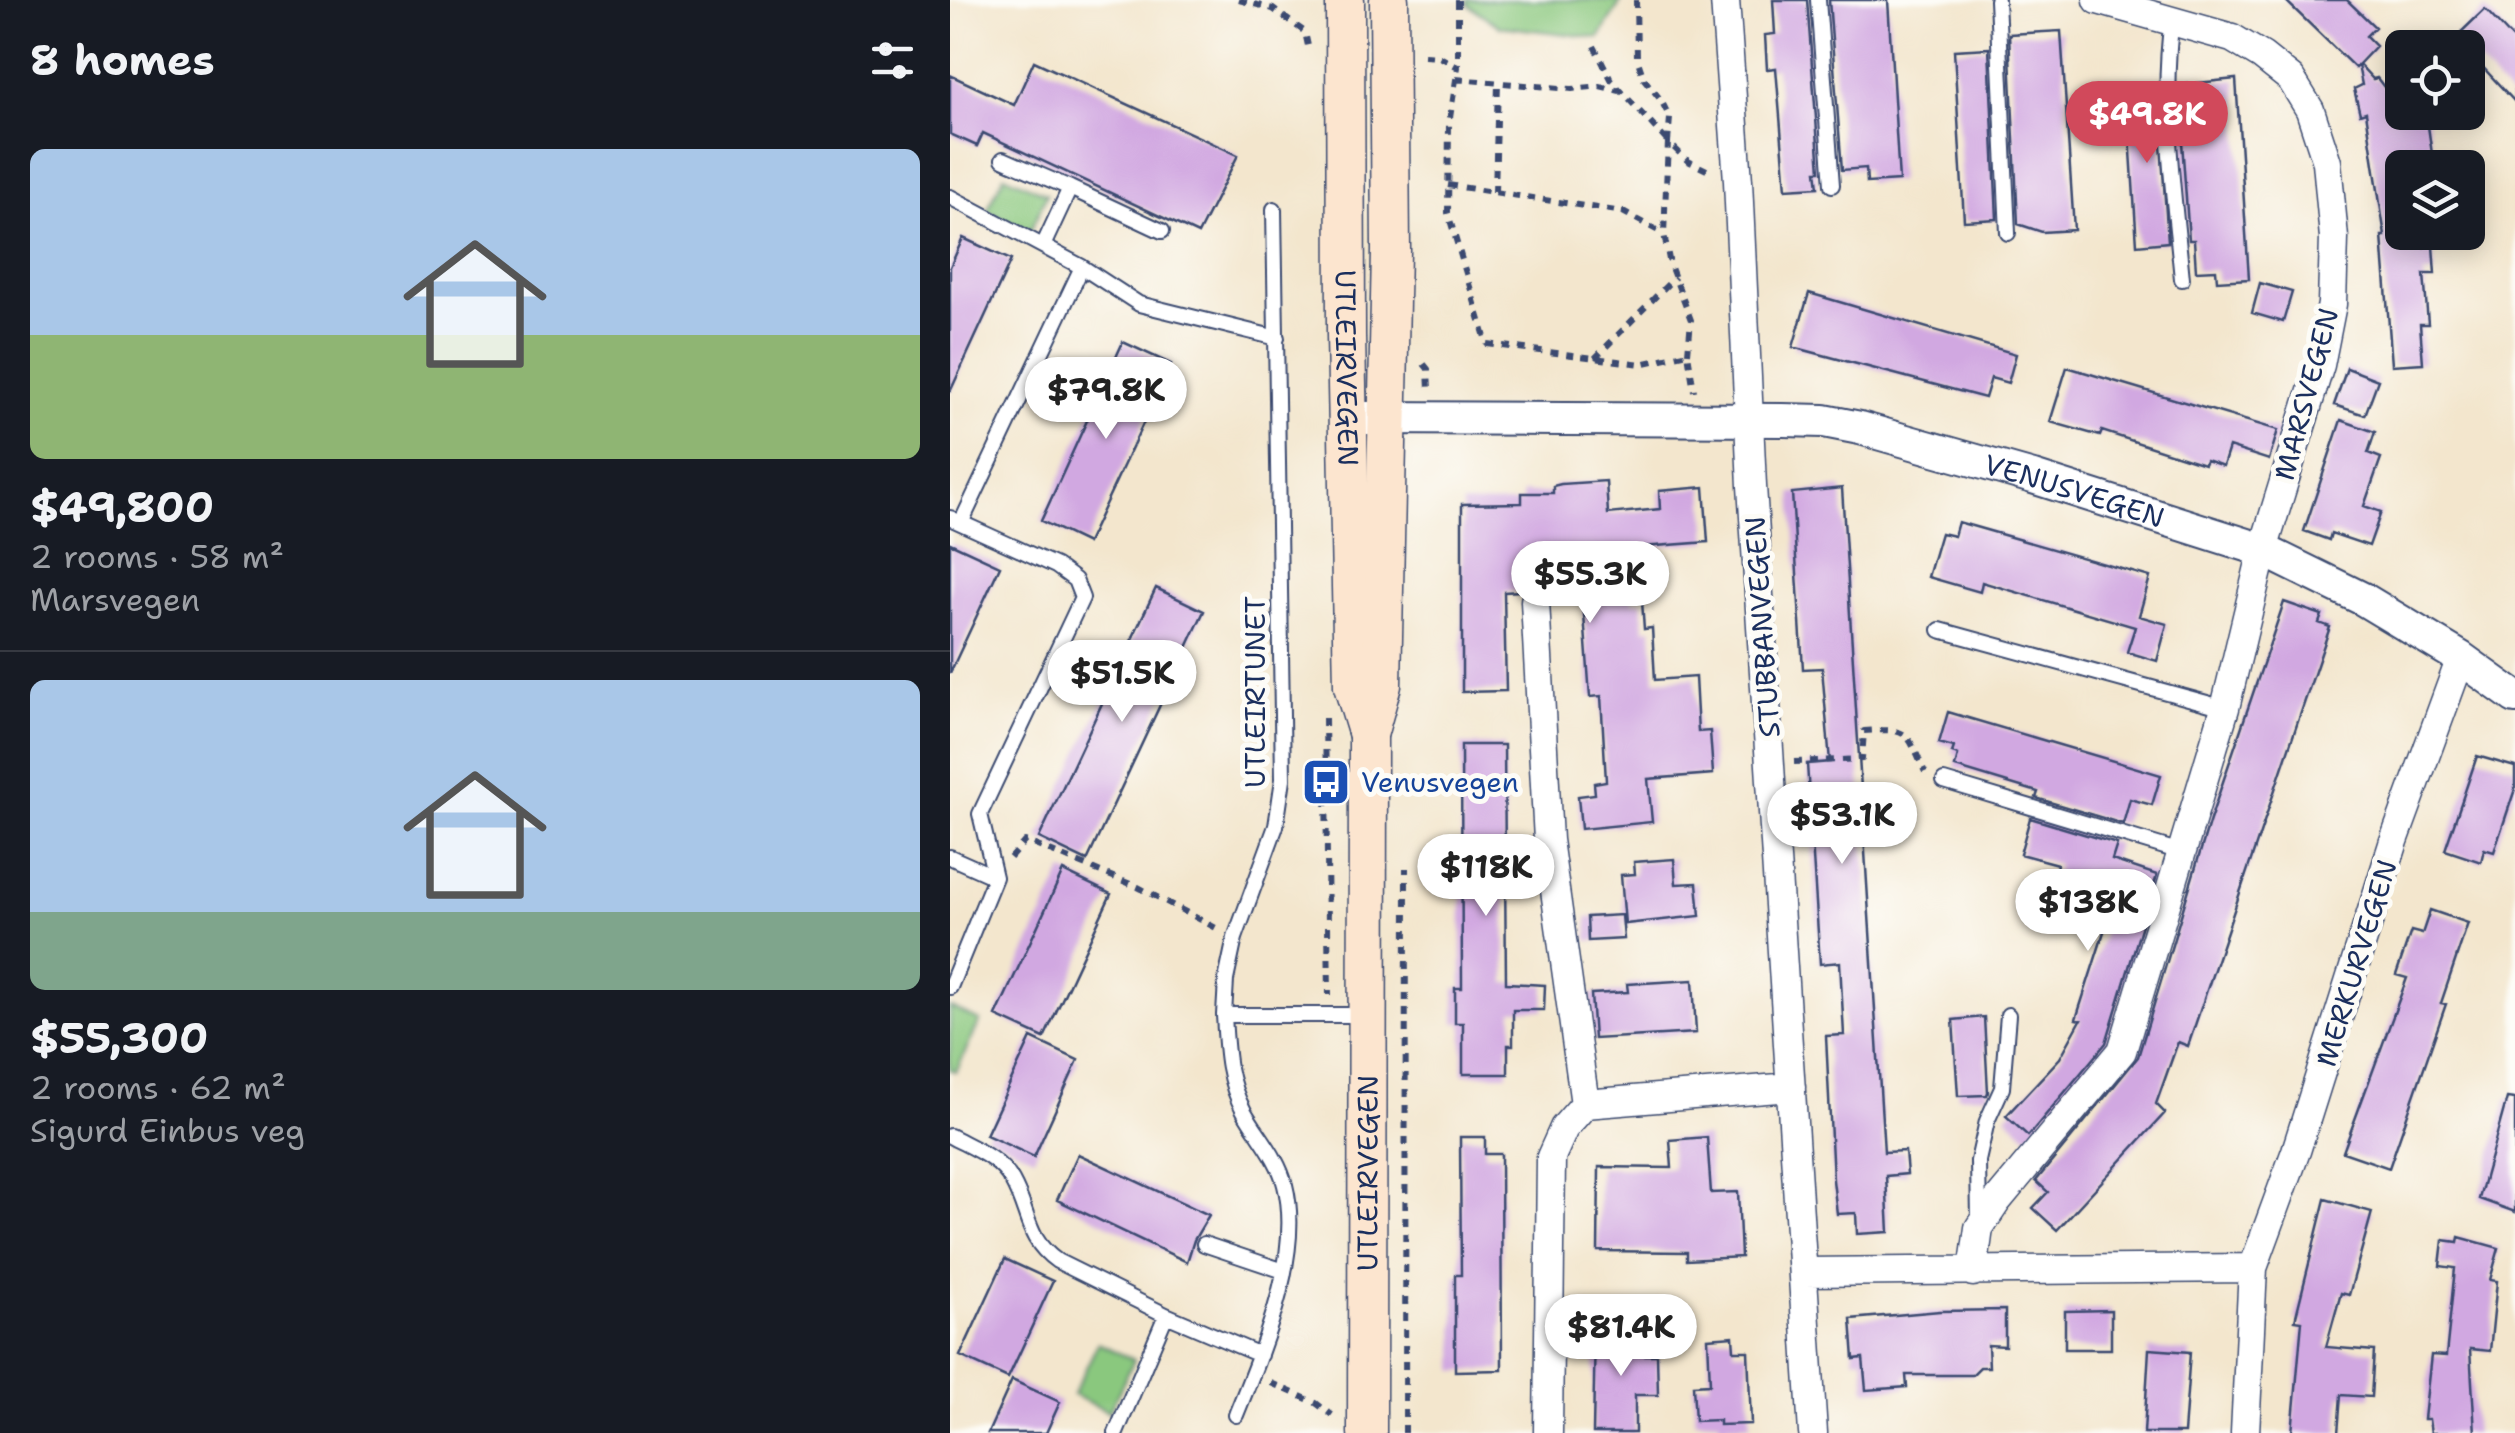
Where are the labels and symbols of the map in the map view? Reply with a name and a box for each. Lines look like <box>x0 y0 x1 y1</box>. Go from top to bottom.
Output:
pin: $49.8K <box>2066 81 2228 166</box>
street label: UTLEIRVEGEN <box>1327 270 1368 467</box>
street label: MARSVEGEN <box>2265 304 2347 484</box>
pin: $79.8K <box>1025 357 1187 442</box>
street label: VENUSVEGEN <box>1980 445 2169 536</box>
street label: STUBBANVEGEN <box>1735 515 1789 739</box>
pin: $55.3K <box>1509 541 1671 626</box>
street label: UTLEIRTUNET <box>1236 596 1274 788</box>
pin: $51.5K <box>1041 640 1203 725</box>
bus stop icon: Venusvegen <box>1300 756 1352 808</box>
place label: Venusvegen <box>1361 763 1519 801</box>
pin: $53.1K <box>1761 782 1923 867</box>
pin: $118K <box>1416 834 1556 919</box>
street label: MERKURVEGEN <box>2306 855 2406 1071</box>
pin: $138K <box>2018 869 2158 954</box>
street label: UTLEIRVEGEN <box>1348 1075 1387 1271</box>
pin: $81.4K <box>1540 1294 1702 1379</box>

